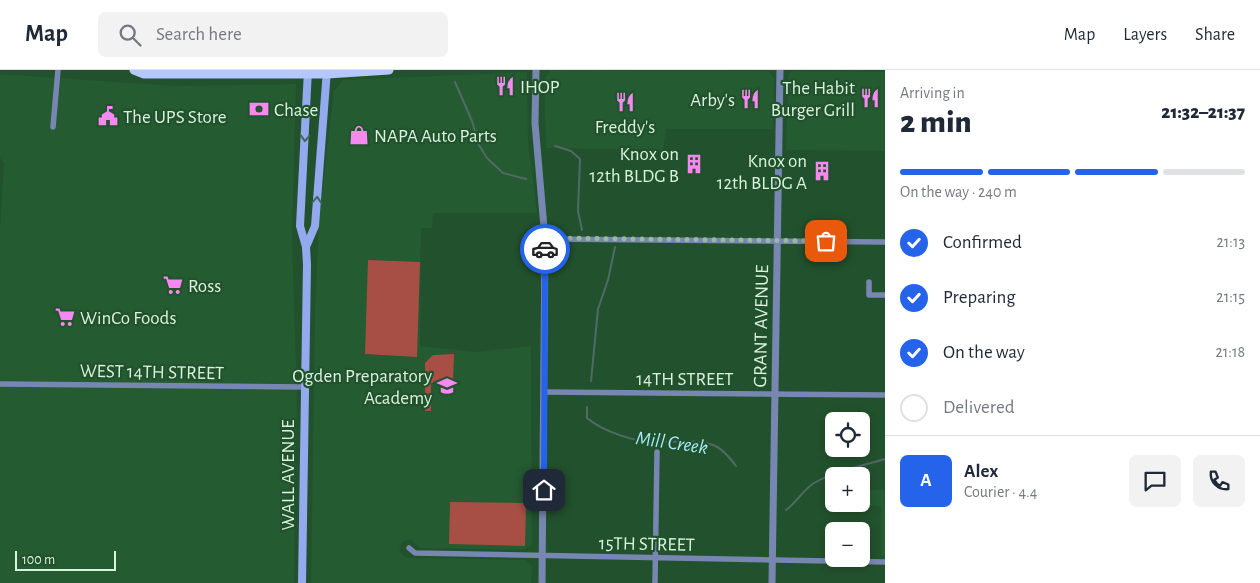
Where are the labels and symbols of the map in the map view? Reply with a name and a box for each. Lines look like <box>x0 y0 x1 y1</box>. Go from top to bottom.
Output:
restaurant icon: IHOP <box>494 75 516 97</box>
place label: IHOP <box>520 78 560 97</box>
place label: The Habit Burger Grill <box>771 79 855 120</box>
restaurant icon: The Habit Burger Grill <box>859 87 881 109</box>
restaurant icon: Arby's <box>739 88 761 110</box>
restaurant icon: Freddy's <box>614 91 636 113</box>
place label: Arby's <box>690 91 735 110</box>
bank icon: Chase <box>248 98 270 120</box>
place label: Chase <box>274 101 318 120</box>
public building icon: The UPS Store <box>97 105 119 127</box>
place label: The UPS Store <box>123 108 227 127</box>
place label: Freddy's <box>595 118 655 137</box>
shop icon: NAPA Auto Parts <box>348 124 370 146</box>
place label: NAPA Auto Parts <box>374 127 497 146</box>
one-way arrow <box>299 134 310 142</box>
place label: Knox on 12th BLDG B <box>590 145 679 186</box>
place label: Knox on 12th BLDG A <box>717 152 807 193</box>
building icon: Knox on 12th BLDG B <box>683 153 705 175</box>
building icon: Knox on 12th BLDG A <box>811 160 833 182</box>
one-way arrow <box>311 196 322 204</box>
pin <box>805 220 847 262</box>
courier <box>520 224 570 274</box>
street label: GRANT AVENUE <box>751 265 772 387</box>
supermarket icon: Ross <box>162 274 184 296</box>
place label: Ross <box>188 277 221 296</box>
supermarket icon: WinCo Foods <box>54 306 76 328</box>
place label: WinCo Foods <box>80 309 176 328</box>
street label: WEST 14TH STREET <box>80 362 224 383</box>
place label: Ogden Preparatory Academy <box>292 367 432 408</box>
street label: 14TH STREET <box>636 370 734 389</box>
school or university icon: Ogden Preparatory Academy <box>436 375 458 397</box>
street label: WALL AVENUE <box>279 420 298 530</box>
water label: Mill Creek <box>634 428 709 458</box>
pin <box>523 469 565 511</box>
street label: 15TH STREET <box>599 534 695 555</box>
scale bar <box>15 548 116 571</box>

